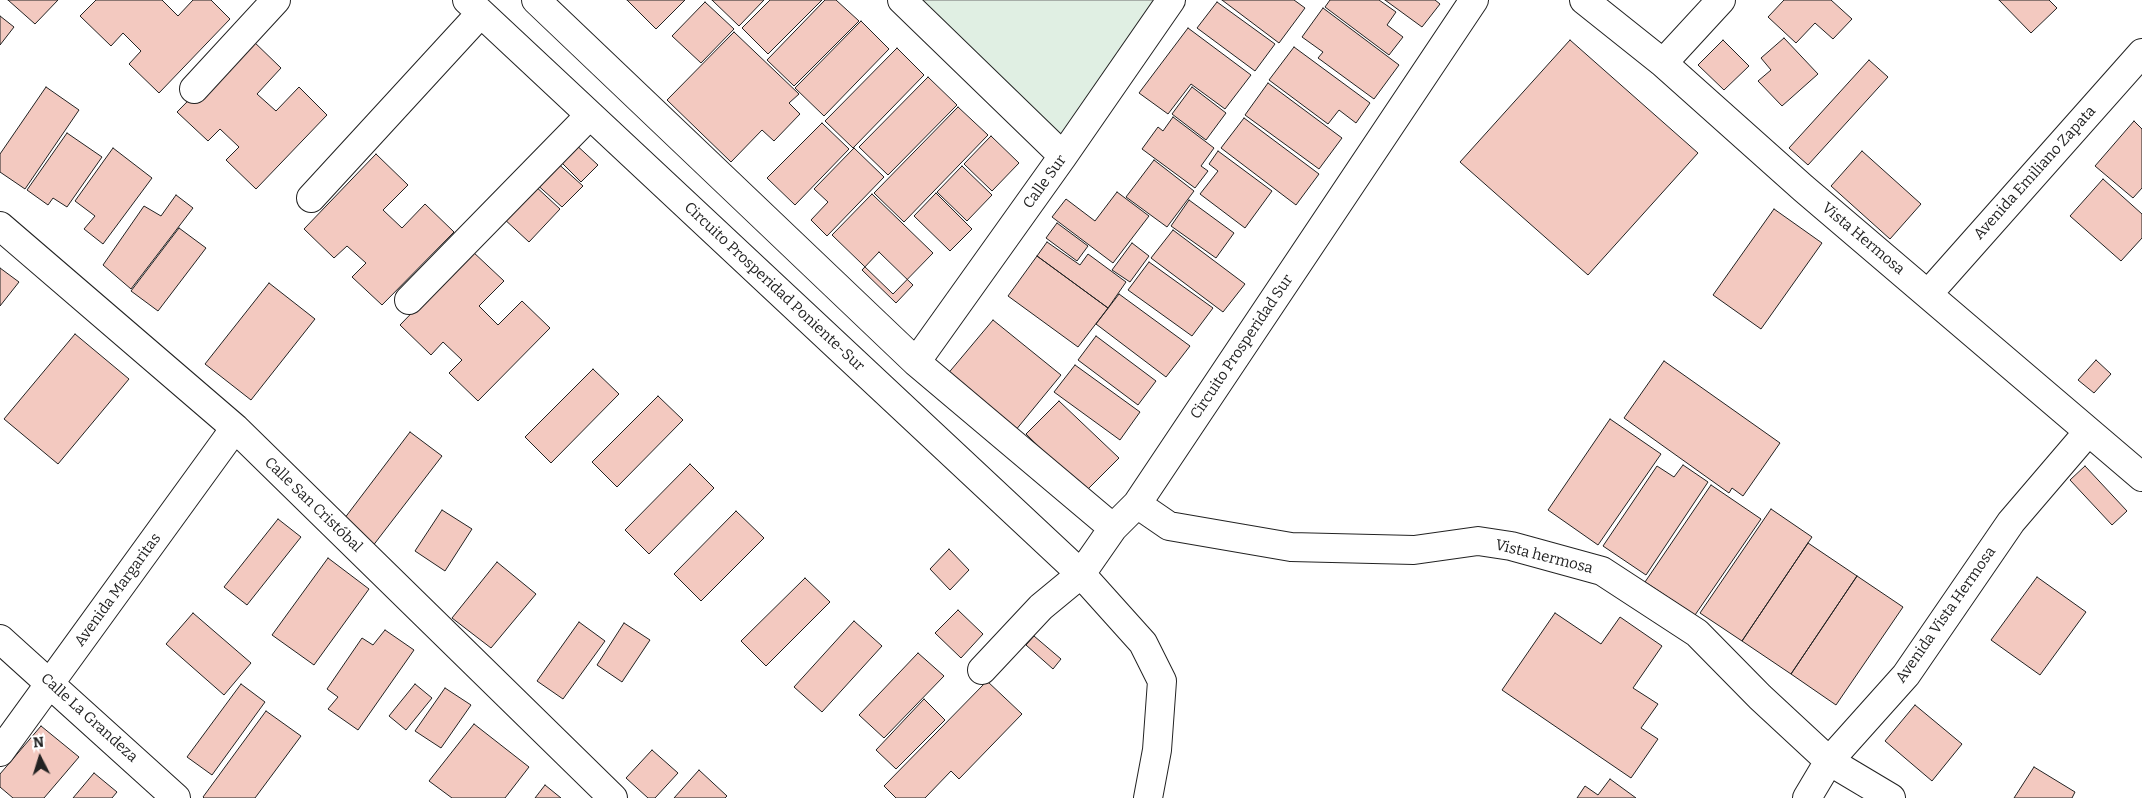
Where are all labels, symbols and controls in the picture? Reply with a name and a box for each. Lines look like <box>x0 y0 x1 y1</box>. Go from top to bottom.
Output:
street label: Avenida Emiliano Zapata <box>1970 102 2100 244</box>
street label: Calle Sur <box>1019 152 1071 212</box>
street label: Circuito Prosperidad Poniente-Sur <box>680 199 868 375</box>
street label: Vista Hermosa <box>1818 199 1908 279</box>
street label: Circuito Prosperidad Sur <box>1187 271 1297 423</box>
street label: Calle San Cristóbal <box>260 454 366 556</box>
street label: Avenida Margaritas <box>71 530 165 650</box>
street label: Vista hermosa <box>1493 536 1595 578</box>
street label: Avenida Vista Hermosa <box>1892 543 2000 687</box>
street label: Calle La Grandeza <box>37 670 141 766</box>
north arrow <box>15 733 65 783</box>
text: N <box>33 734 45 751</box>

